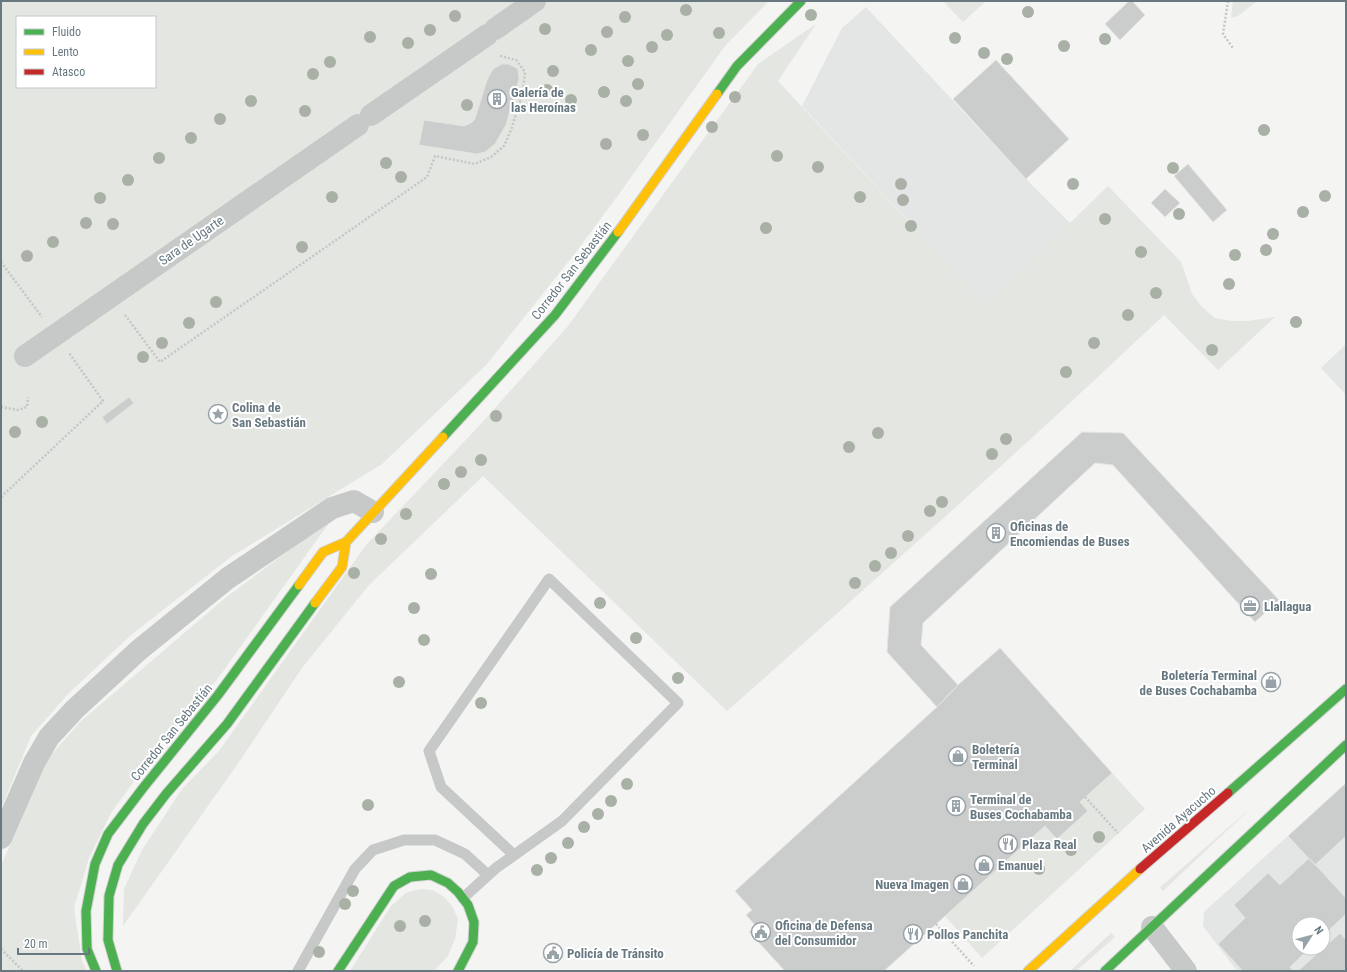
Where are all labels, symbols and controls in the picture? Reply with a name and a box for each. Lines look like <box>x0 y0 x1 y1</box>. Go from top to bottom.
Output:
legend <box>16 16 156 88</box>
text: Fluido <box>52 25 81 39</box>
text: Lento <box>52 45 79 59</box>
text: Atasco <box>52 65 85 79</box>
place label: Galería de las Heroínas <box>511 85 576 115</box>
building icon: Galería de las Heroínas <box>486 88 508 110</box>
street label: Sara de Ugarte <box>156 213 227 268</box>
street label: Corredor San Sebastián <box>528 218 614 322</box>
place label: Colina de San Sebastián <box>232 400 306 430</box>
place icon: Colina de San Sebastián <box>207 403 229 425</box>
place label: Oficinas de Encomiendas de Buses <box>1010 519 1130 549</box>
building icon: Oficinas de Encomiendas de Buses <box>985 522 1007 544</box>
office icon: Llallagua <box>1239 595 1261 617</box>
place label: Llallagua <box>1264 599 1311 614</box>
place label: Boletería Terminal de Buses Cochabamba <box>1139 668 1257 698</box>
shop icon: Boletería Terminal de Buses Cochabamba <box>1260 671 1282 693</box>
street label: Corredor San Sebastián <box>128 681 215 784</box>
place label: Boletería Terminal <box>972 742 1019 772</box>
shop icon: Boletería Terminal <box>947 745 969 767</box>
street label: Avenida Ayacucho <box>1138 783 1219 856</box>
place label: Terminal de Buses Cochabamba <box>970 792 1072 822</box>
building icon: Terminal de Buses Cochabamba <box>945 795 967 817</box>
restaurant icon: Plaza Real <box>997 833 1019 855</box>
place label: Plaza Real <box>1022 837 1077 852</box>
shop icon: Emanuel <box>973 854 995 876</box>
place label: Emanuel <box>998 858 1042 873</box>
shop icon: Nueva Imagen <box>952 873 974 895</box>
place label: Nueva Imagen <box>875 877 949 892</box>
north arrow <box>1291 916 1331 956</box>
place label: Oficina de Defensa del Consumidor <box>775 918 873 948</box>
public building icon: Oficina de Defensa del Consumidor <box>750 921 772 943</box>
restaurant icon: Pollos Panchita <box>902 923 924 945</box>
text: N <box>1311 924 1326 937</box>
place label: Pollos Panchita <box>927 927 1008 942</box>
scale bar <box>18 930 89 956</box>
text: 20 m <box>24 937 48 951</box>
public building icon: Policía de Tránsito <box>542 942 564 964</box>
place label: Policía de Tránsito <box>567 946 664 961</box>

